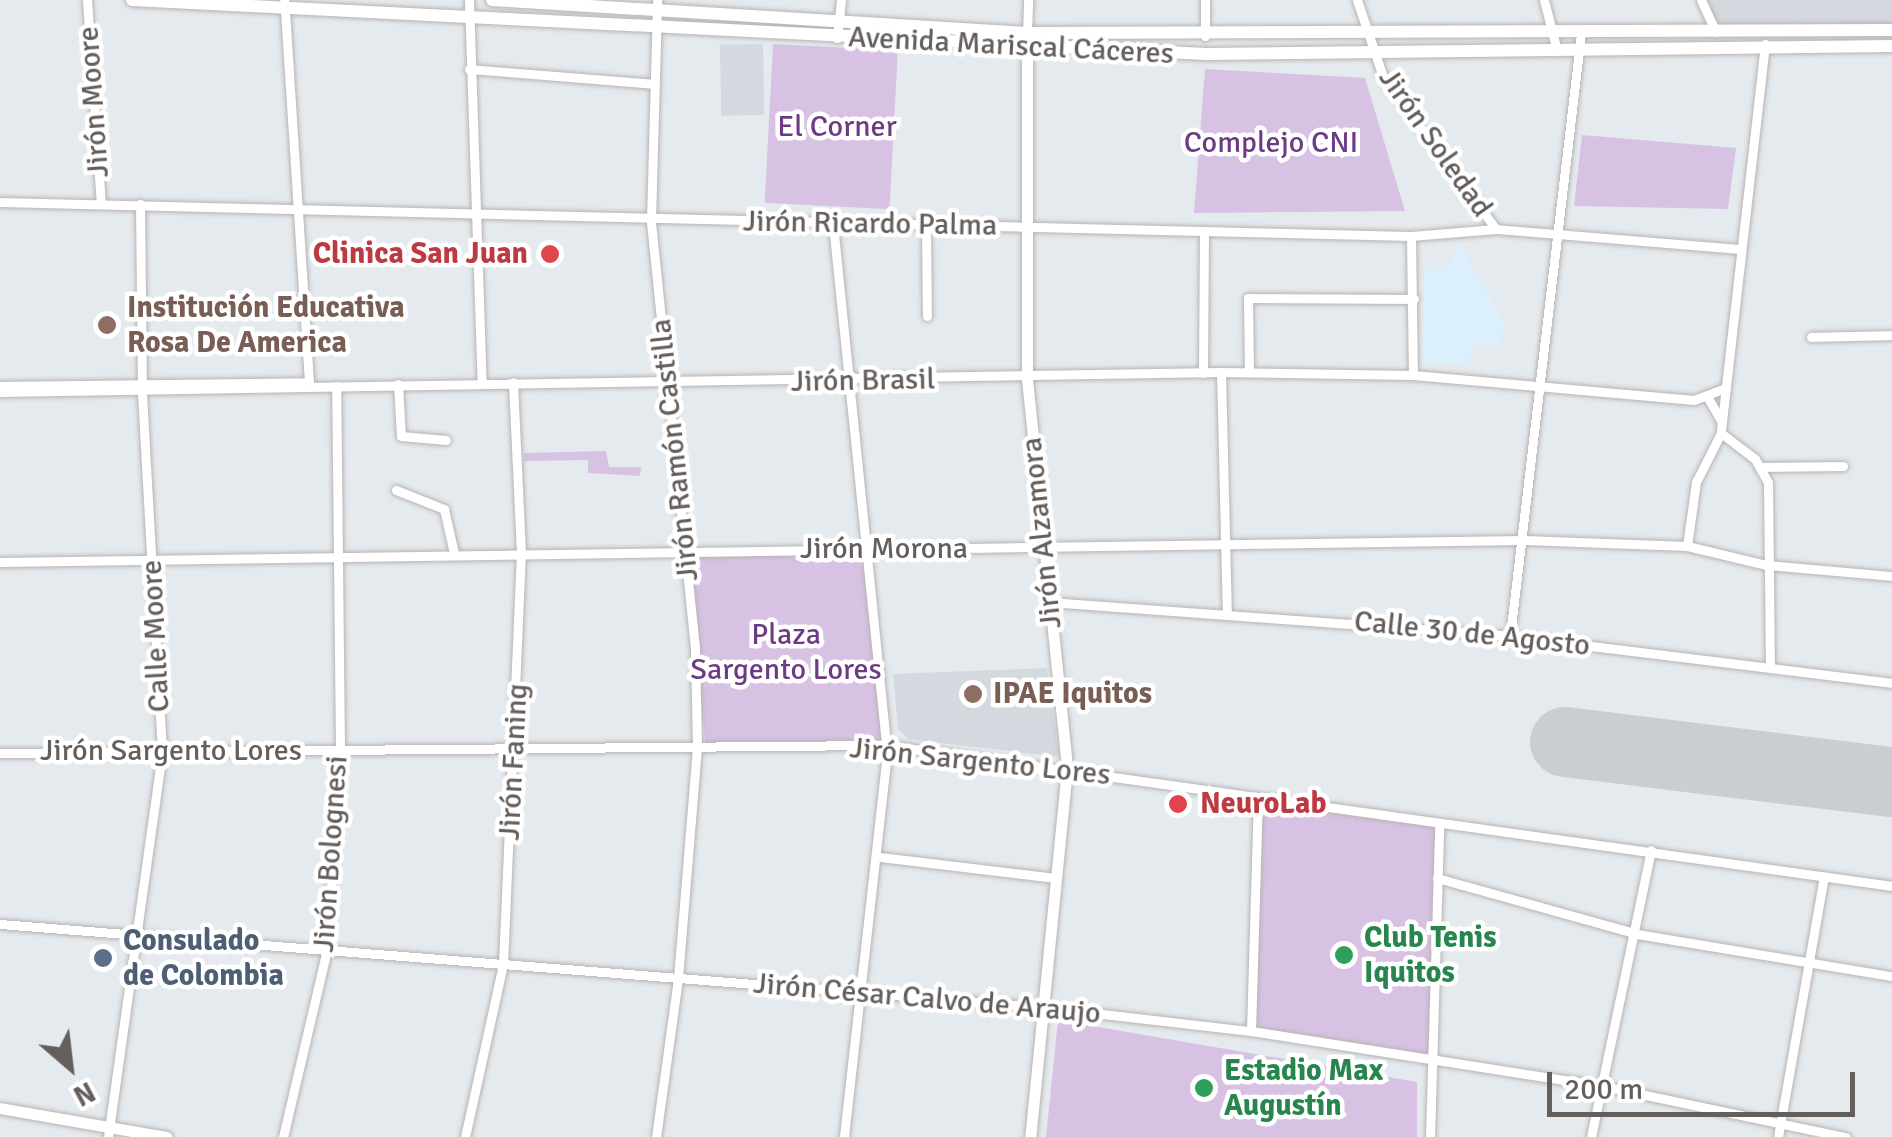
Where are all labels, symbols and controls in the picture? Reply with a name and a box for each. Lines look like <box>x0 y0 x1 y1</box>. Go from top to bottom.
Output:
street label: Avenida Mariscal Cáceres <box>847 19 1175 73</box>
street label: Jirón Moore <box>71 25 117 179</box>
street label: Jirón Soledad <box>1371 62 1499 224</box>
park label: El Corner <box>777 109 897 145</box>
park label: Complejo CNI <box>1184 125 1358 161</box>
street label: Jirón Ricardo Palma <box>742 204 998 244</box>
place label: Clinica San Juan <box>313 236 528 272</box>
marker: Clinica San Juan <box>537 241 563 267</box>
place label: Institución Educativa Rosa De America <box>127 290 405 360</box>
marker: Institución Educativa Rosa De America <box>96 314 118 336</box>
street label: Jirón Ramón Castilla <box>643 317 707 583</box>
street label: Jirón Brasil <box>790 362 936 400</box>
street label: Jirón Alzamora <box>1014 436 1070 630</box>
street label: Jirón Morona <box>800 531 968 567</box>
street label: Calle Moore <box>134 559 178 713</box>
street label: Calle 30 de Agosto <box>1352 604 1592 664</box>
park label: Plaza Sargento Lores <box>690 617 882 688</box>
place label: IPAE Iquitos <box>993 676 1152 712</box>
street label: Jirón Faning <box>492 683 536 841</box>
marker: IPAE Iquitos <box>962 683 984 705</box>
street label: Jirón Sargento Lores <box>848 730 1112 794</box>
street label: Jirón Sargento Lores <box>40 733 302 769</box>
street label: Jirón Bolognesi <box>306 754 356 954</box>
place label: NeuroLab <box>1200 786 1326 822</box>
marker: NeuroLab <box>1165 791 1191 817</box>
place label: Club Tenis Iquitos <box>1364 920 1497 990</box>
place label: Consulado de Colombia <box>123 923 284 994</box>
marker: Club Tenis Iquitos <box>1333 944 1355 966</box>
marker: Consulado de Colombia <box>92 947 114 969</box>
street label: Jirón César Calvo de Araujo <box>752 966 1102 1032</box>
north arrow <box>20 1017 120 1117</box>
scale bar <box>1552 1052 1860 1114</box>
place label: Estadio Max Augustín <box>1224 1053 1383 1124</box>
text: 200 m <box>1564 1071 1643 1108</box>
text: N <box>68 1074 101 1113</box>
marker: Estadio Max Augustín <box>1193 1077 1215 1099</box>

